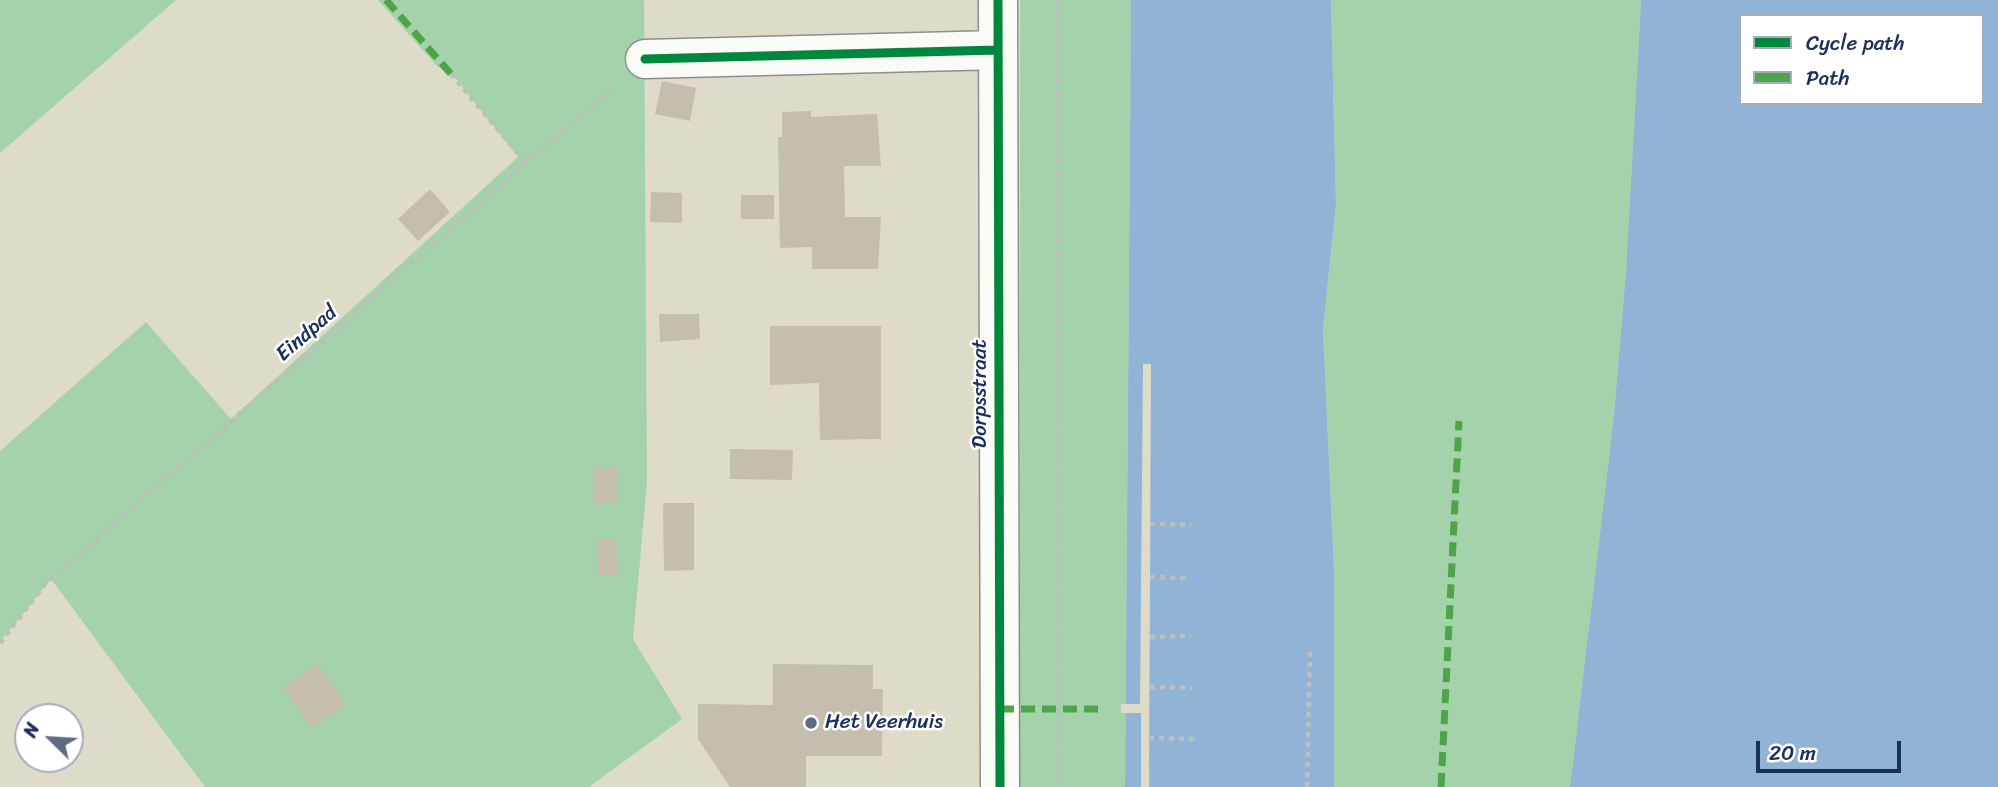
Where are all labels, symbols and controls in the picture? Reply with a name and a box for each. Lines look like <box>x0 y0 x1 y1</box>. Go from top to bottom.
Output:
legend <box>1739 14 1984 105</box>
text: Cycle path <box>1806 24 1905 62</box>
text: Path <box>1806 59 1849 97</box>
street label: Eindpad <box>271 301 343 367</box>
street label: Dorpsstraat <box>968 339 994 449</box>
north arrow <box>14 703 84 773</box>
place label: Het Veerhuis <box>825 710 943 736</box>
marker: Het Veerhuis <box>803 715 819 731</box>
text: N <box>13 717 49 743</box>
scale bar <box>1760 728 1905 772</box>
text: 20 m <box>1769 734 1816 772</box>

